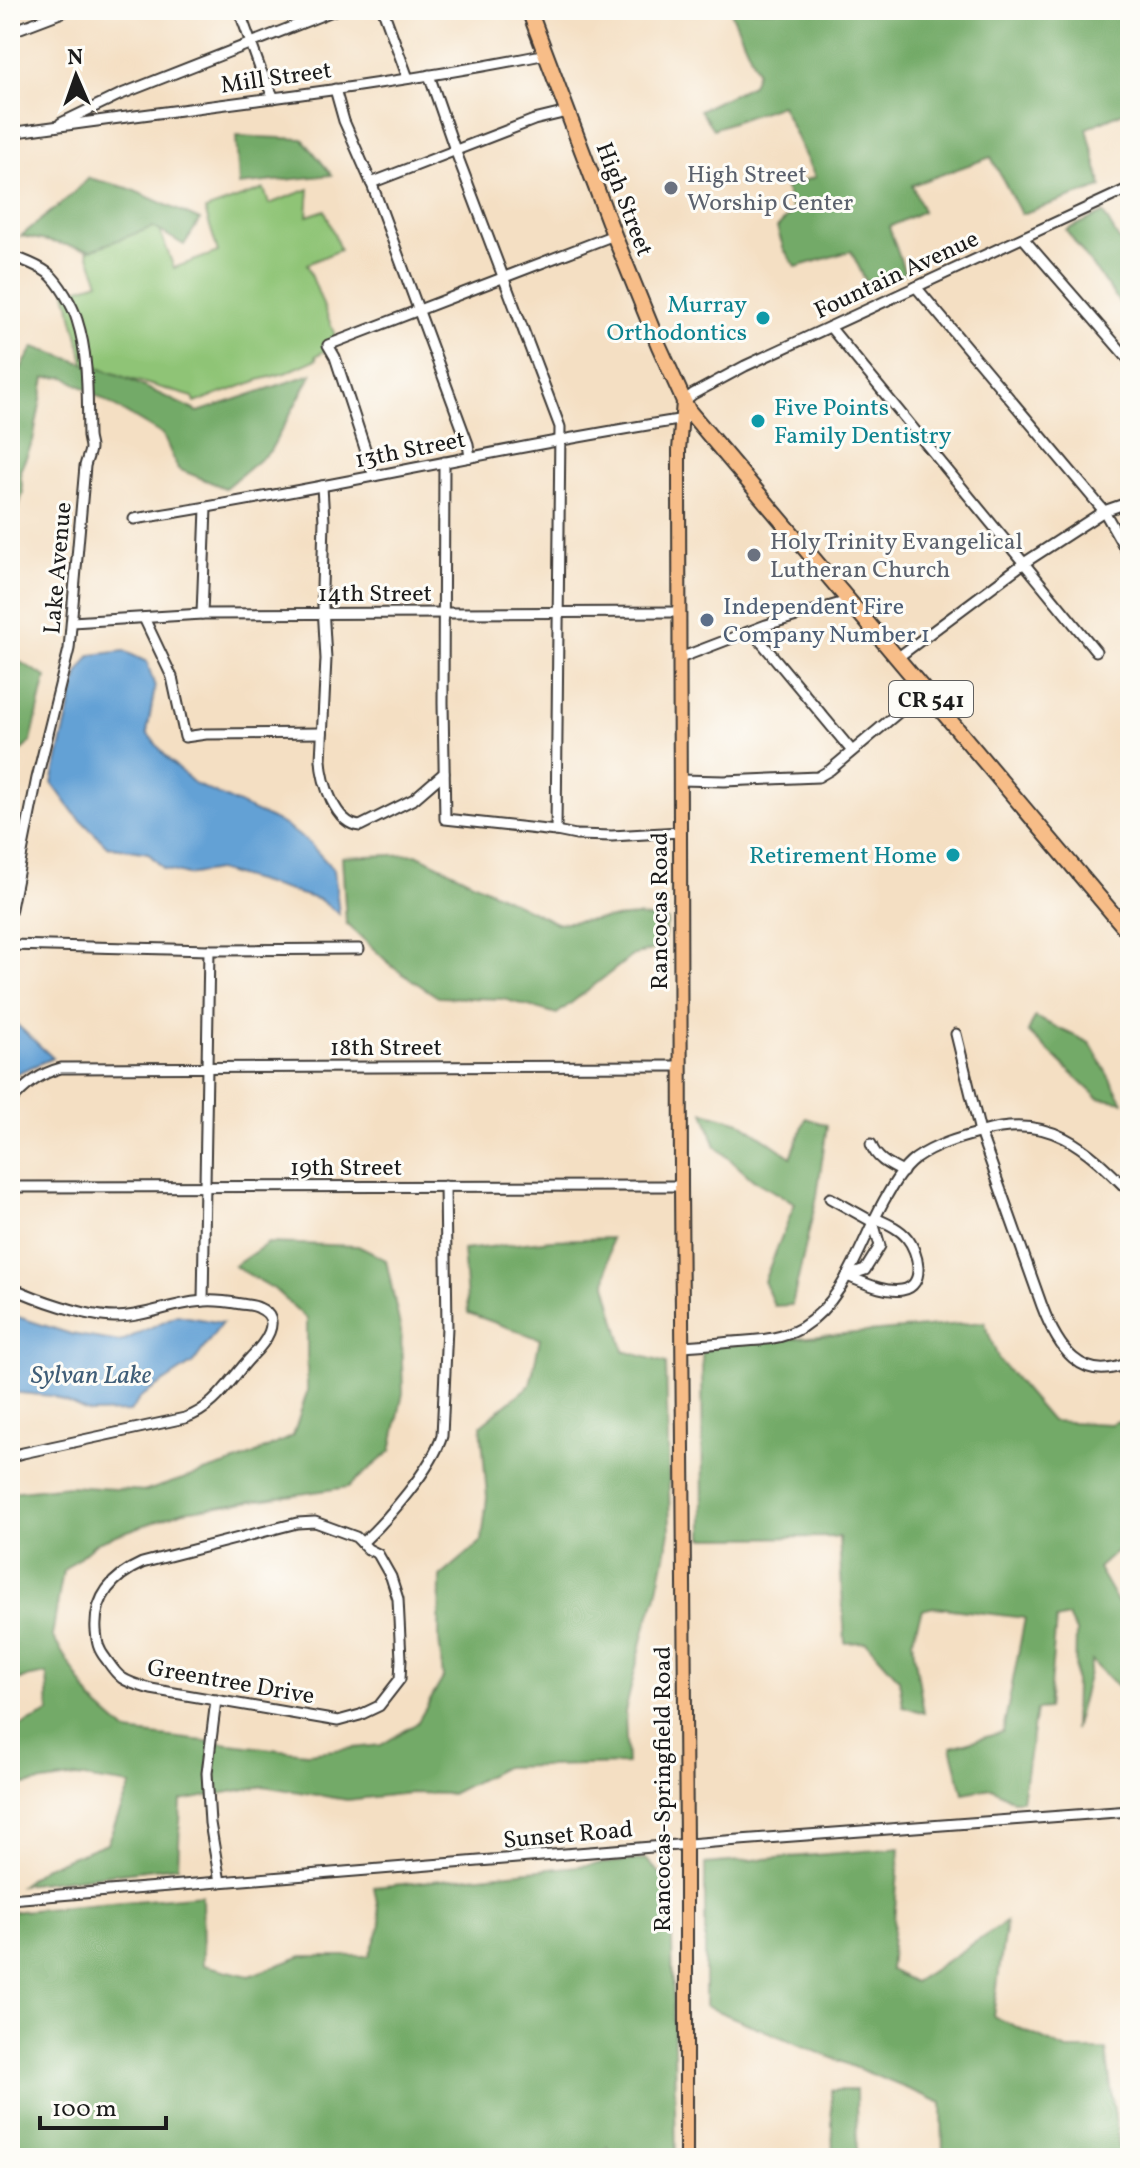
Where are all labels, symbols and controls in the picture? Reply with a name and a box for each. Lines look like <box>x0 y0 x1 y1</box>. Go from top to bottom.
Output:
north arrow <box>36 36 116 116</box>
text: N <box>67 43 84 74</box>
street label: Mill Street <box>219 54 334 104</box>
street label: High Street <box>586 138 660 262</box>
place label: High Street Worship Center <box>687 159 853 221</box>
marker: High Street Worship Center <box>662 179 680 197</box>
street label: Fountain Avenue <box>809 223 985 329</box>
place label: Murray Orthodontics <box>607 289 747 351</box>
marker: Murray Orthodontics <box>754 309 772 327</box>
place label: Five Points Family Dentistry <box>774 392 952 454</box>
marker: Five Points Family Dentistry <box>749 412 767 430</box>
street label: 13th Street <box>352 424 469 478</box>
street label: Lake Avenue <box>36 501 82 636</box>
place label: Holy Trinity Evangelical Lutheran Church <box>770 526 1023 588</box>
marker: Holy Trinity Evangelical Lutheran Church <box>745 546 763 564</box>
street label: 14th Street <box>318 578 432 612</box>
place label: Independent Fire Company Number 1 <box>723 591 930 653</box>
marker: Independent Fire Company Number 1 <box>698 611 716 629</box>
road number: CR 541 <box>889 681 973 717</box>
street label: Rancocas Road <box>644 832 678 990</box>
place label: Retirement Home <box>749 840 937 874</box>
marker: Retirement Home <box>944 846 962 864</box>
street label: 18th Street <box>330 1032 442 1066</box>
street label: 19th Street <box>290 1152 402 1186</box>
water label: Sylvan Lake <box>31 1358 152 1394</box>
street label: Rancocas-Springfield Road <box>647 1646 681 1932</box>
street label: Greentree Drive <box>144 1652 317 1714</box>
street label: Sunset Road <box>502 1813 635 1859</box>
scale bar <box>40 2080 166 2130</box>
text: 100 m <box>52 2093 117 2127</box>

